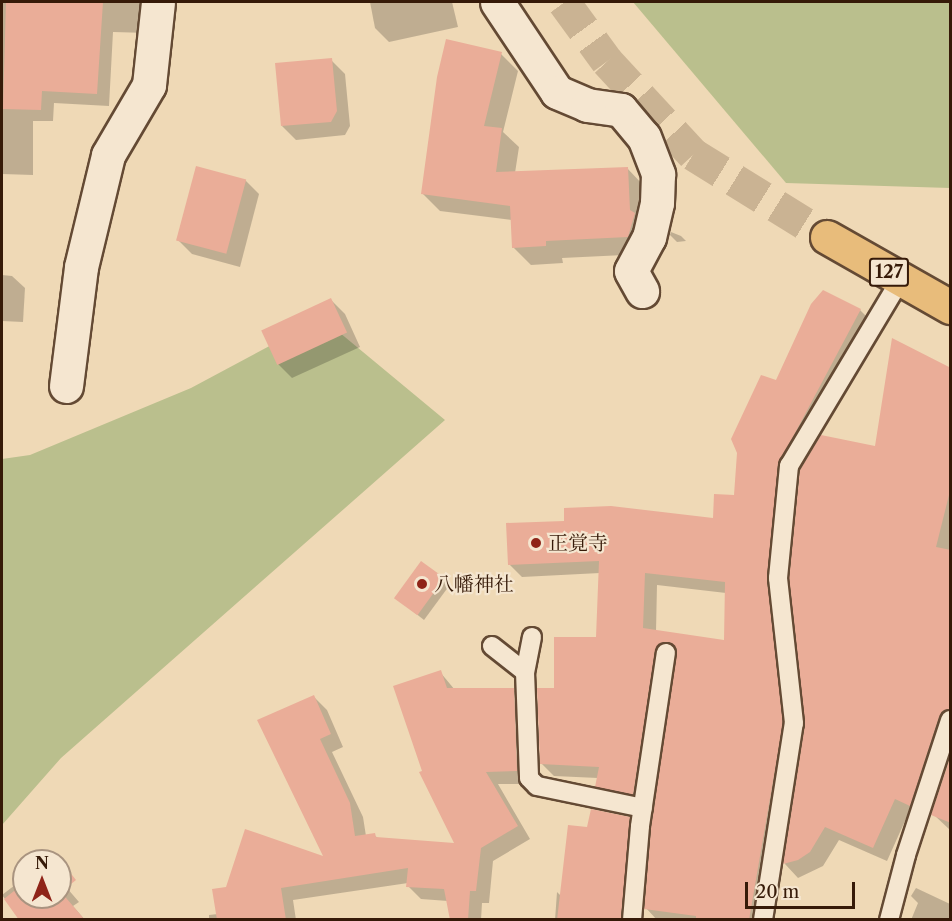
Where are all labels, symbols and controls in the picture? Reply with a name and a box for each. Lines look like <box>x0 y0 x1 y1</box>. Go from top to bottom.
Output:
road number: 127 <box>868 257 910 287</box>
place label: 正覚寺 <box>548 531 608 555</box>
marker: 正覚寺 <box>529 536 543 550</box>
place label: 八幡神社 <box>434 572 514 596</box>
marker: 八幡神社 <box>415 577 429 591</box>
north arrow <box>12 849 72 909</box>
text: N <box>35 853 49 873</box>
scale bar <box>748 870 858 908</box>
text: 20 m <box>756 881 799 903</box>

